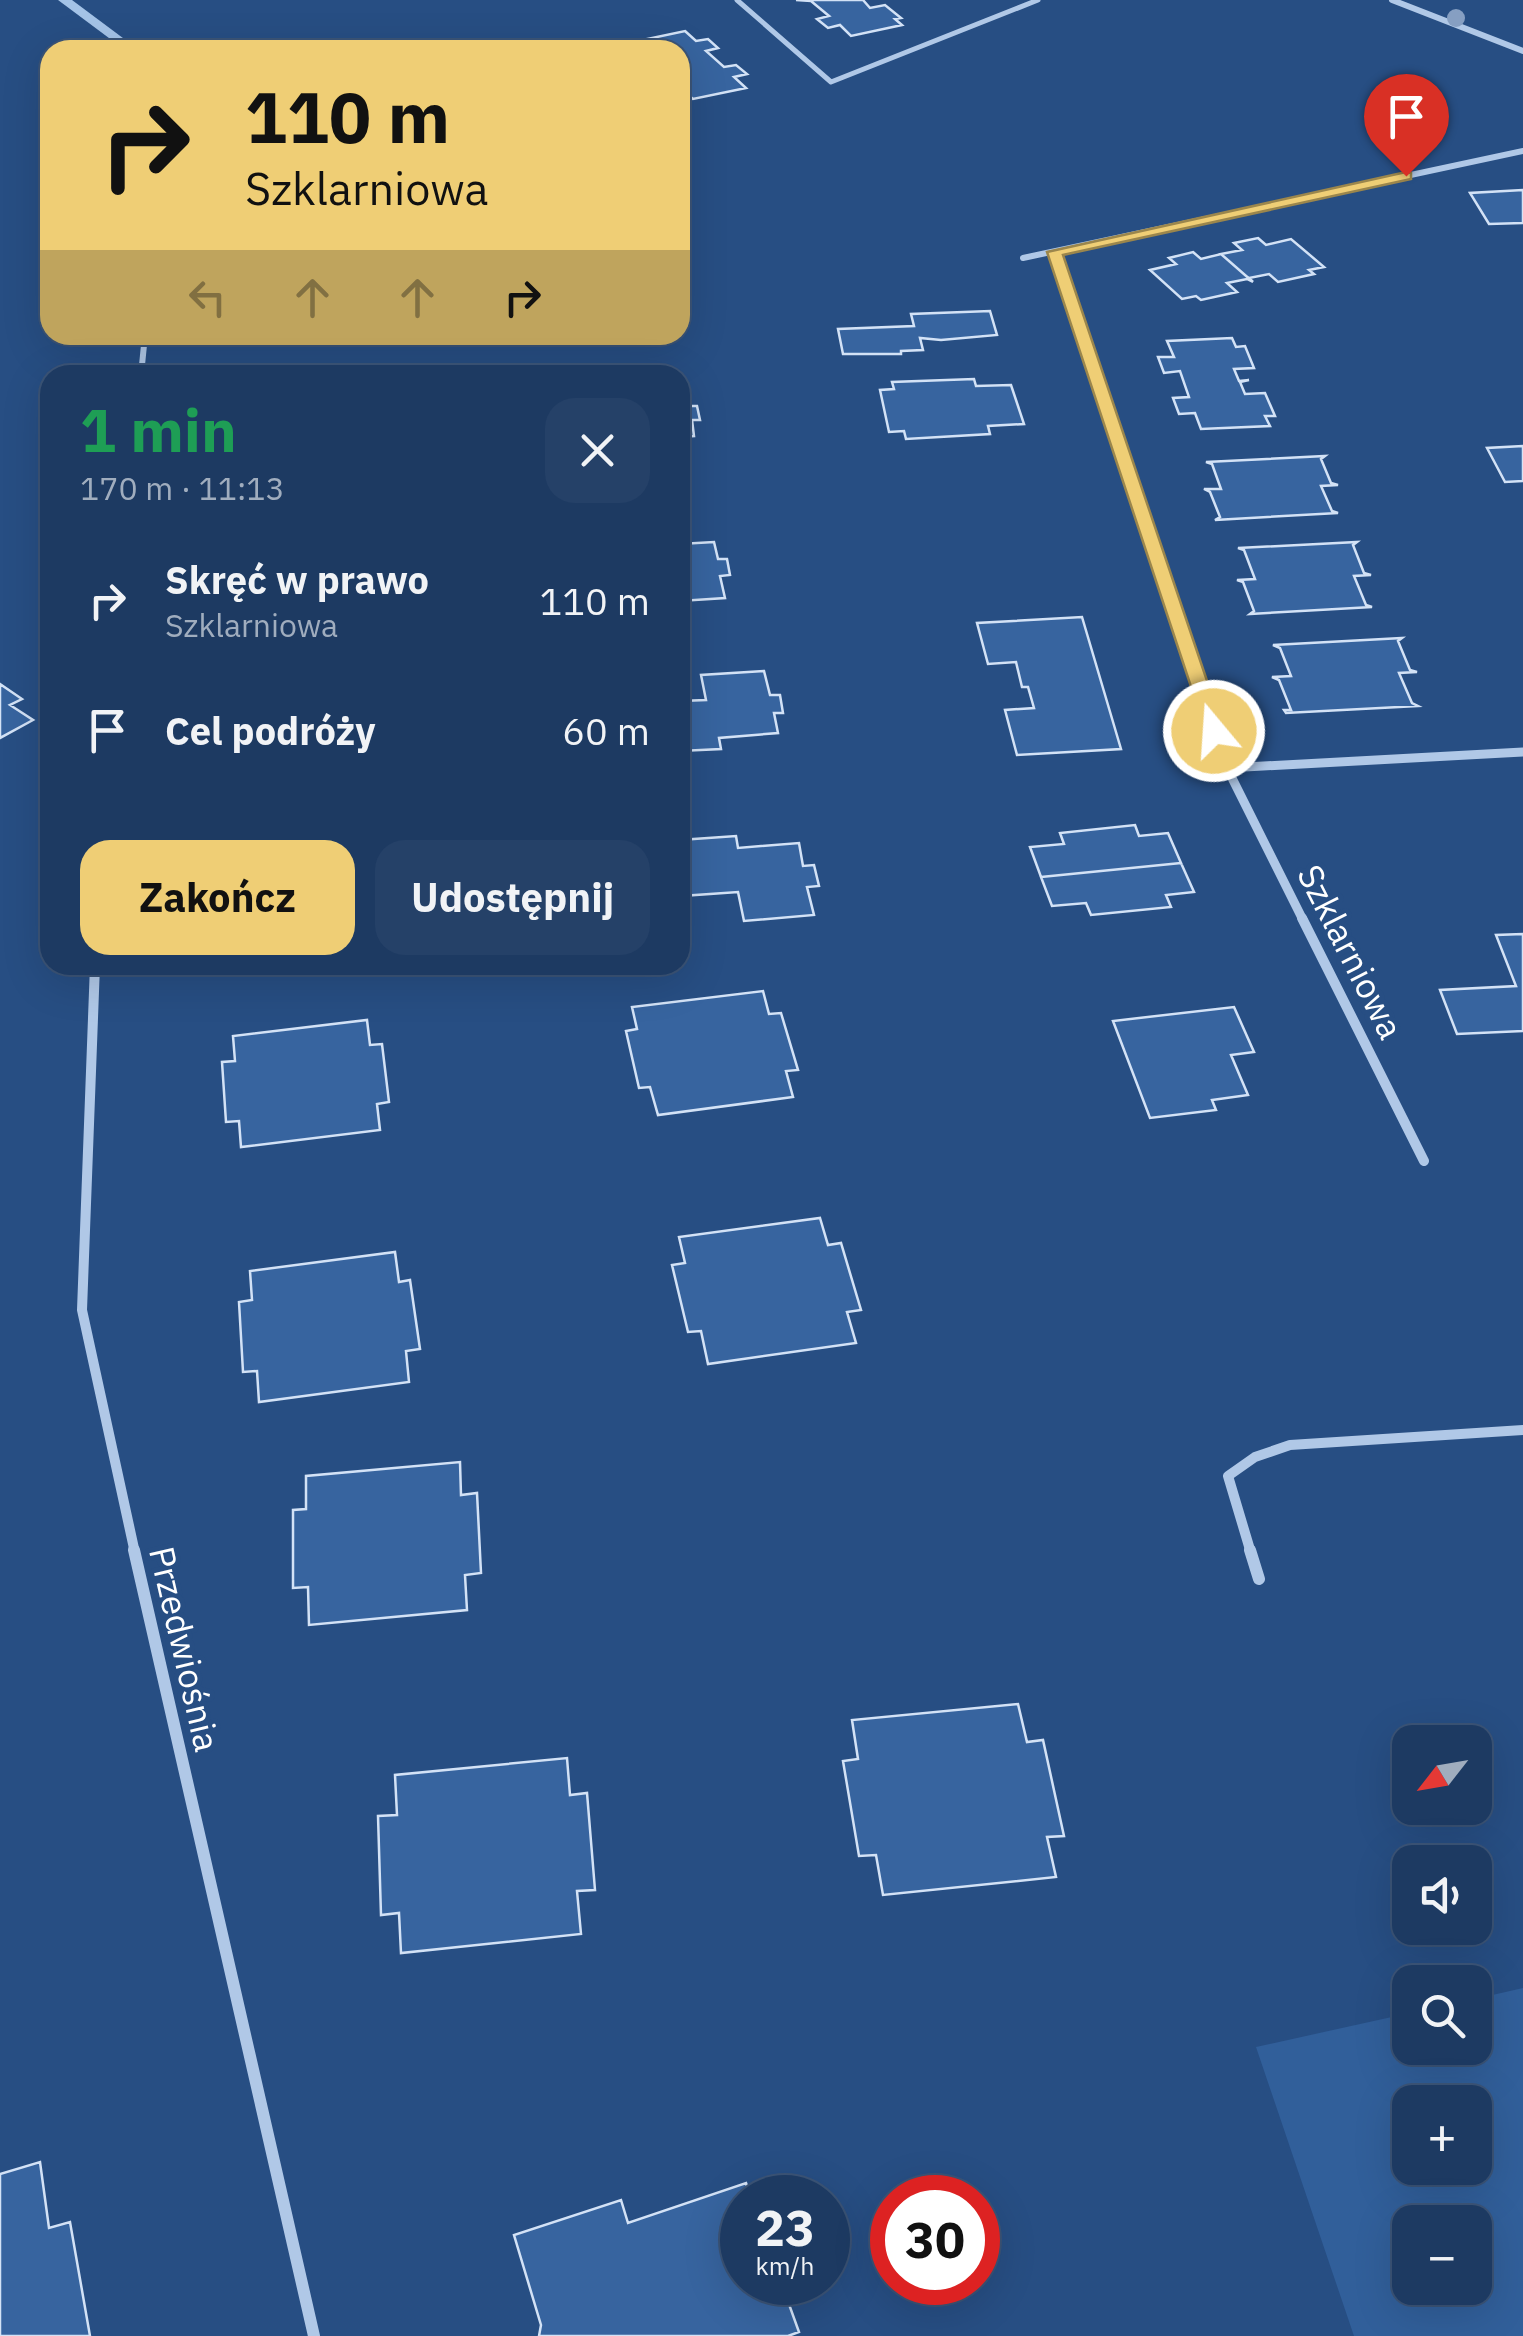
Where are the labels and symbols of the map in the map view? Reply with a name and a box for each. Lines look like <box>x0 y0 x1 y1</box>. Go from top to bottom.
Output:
pin <box>1364 74 1449 177</box>
position arrow <box>1162 679 1266 783</box>
street label: Szklarniowa <box>1287 857 1414 1046</box>
street label: Przedwiośnia <box>139 1542 231 1756</box>
north arrow <box>1392 1725 1492 1825</box>
speed limit sign: 30 <box>870 2175 1000 2305</box>

